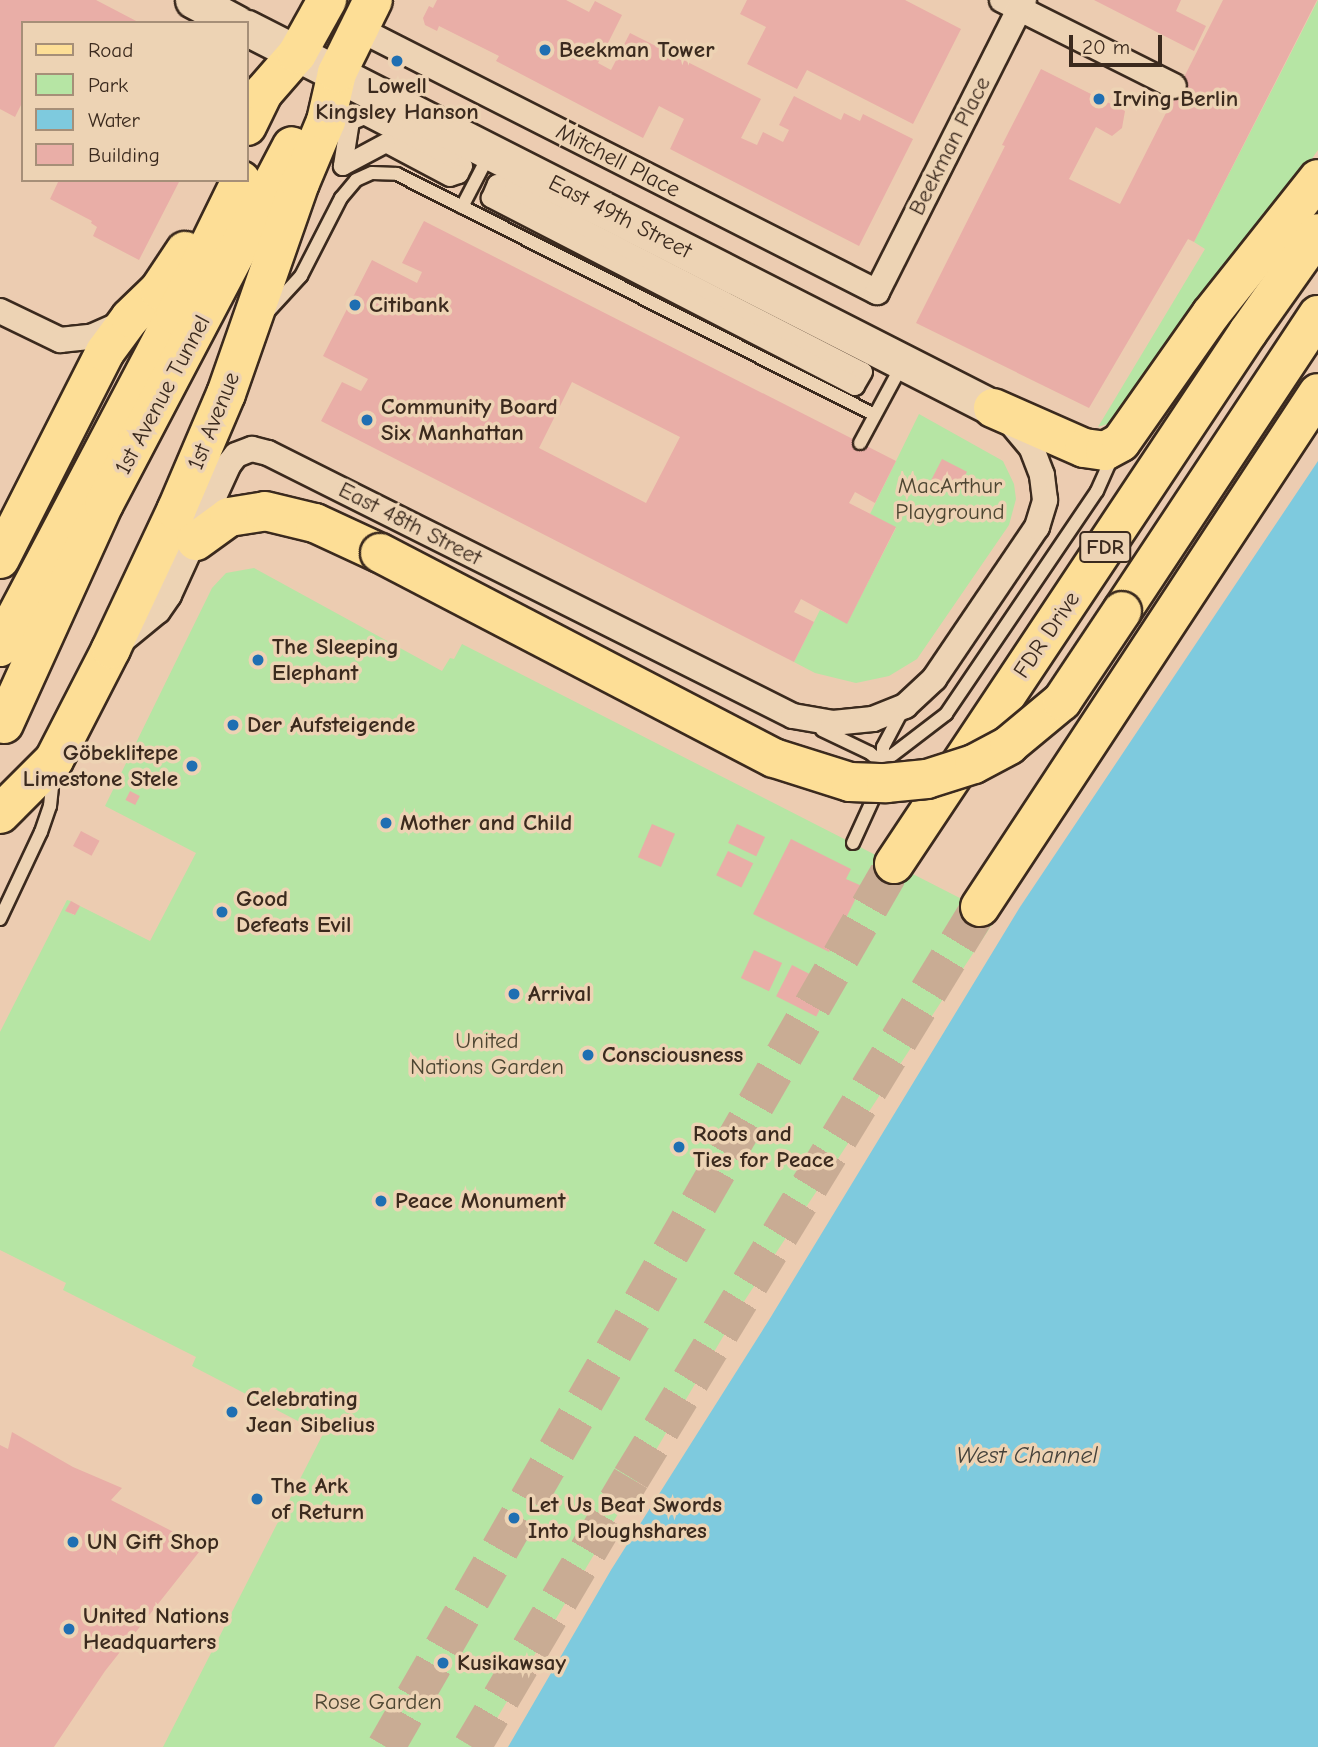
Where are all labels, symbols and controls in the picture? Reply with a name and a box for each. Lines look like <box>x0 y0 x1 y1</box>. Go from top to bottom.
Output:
legend <box>21 21 248 182</box>
scale bar <box>1073 21 1166 65</box>
text: 20 m <box>1082 35 1130 59</box>
place label: Beekman Tower <box>559 36 714 64</box>
text: Road <box>88 38 133 62</box>
marker: Beekman Tower <box>537 42 553 58</box>
marker: Lowell Kingsley Hanson <box>389 53 405 69</box>
place label: Lowell Kingsley Hanson <box>315 72 479 126</box>
street label: Beekman Place <box>903 72 997 220</box>
text: Park <box>88 73 128 97</box>
place label: Irving Berlin <box>1113 85 1238 113</box>
marker: Irving Berlin <box>1091 91 1107 107</box>
text: Water <box>88 108 140 132</box>
street label: Mitchell Place <box>551 118 685 204</box>
text: Building <box>88 143 160 167</box>
street label: East 49th Street <box>544 169 696 265</box>
place label: Citibank <box>369 291 449 319</box>
marker: Citibank <box>347 297 363 313</box>
street label: 1st Avenue Tunnel <box>109 311 217 479</box>
street label: 1st Avenue <box>182 368 246 474</box>
place label: Community Board Six Manhattan <box>381 393 558 447</box>
marker: Community Board Six Manhattan <box>359 412 375 428</box>
park label: MacArthur Playground <box>895 472 1005 526</box>
street label: East 48th Street <box>334 476 486 572</box>
road number: FDR <box>1079 530 1131 564</box>
street label: FDR Drive <box>1008 586 1086 684</box>
place label: The Sleeping Elephant <box>272 633 399 687</box>
marker: The Sleeping Elephant <box>250 652 266 668</box>
place label: Der Aufsteigende <box>247 711 415 739</box>
marker: Der Aufsteigende <box>225 717 241 733</box>
place label: Göbeklitepe Limestone Stele <box>23 739 178 793</box>
marker: Göbeklitepe Limestone Stele <box>184 758 200 774</box>
place label: Mother and Child <box>400 809 572 837</box>
marker: Mother and Child <box>378 815 394 831</box>
place label: Good Defeats Evil <box>236 885 351 939</box>
marker: Good Defeats Evil <box>214 904 230 920</box>
place label: Arrival <box>528 980 591 1008</box>
marker: Arrival <box>506 986 522 1002</box>
park label: United Nations Garden <box>410 1027 564 1081</box>
place label: Consciousness <box>602 1041 743 1069</box>
marker: Consciousness <box>580 1047 596 1063</box>
place label: Roots and Ties for Peace <box>693 1120 834 1174</box>
marker: Roots and Ties for Peace <box>671 1139 687 1155</box>
place label: Peace Monument <box>395 1187 565 1215</box>
marker: Peace Monument <box>373 1193 389 1209</box>
place label: Celebrating Jean Sibelius <box>246 1385 375 1439</box>
marker: Celebrating Jean Sibelius <box>224 1404 240 1420</box>
water label: West Channel <box>956 1442 1098 1470</box>
place label: The Ark of Return <box>271 1472 364 1526</box>
marker: The Ark of Return <box>249 1491 265 1507</box>
place label: Let Us Beat Swords Into Ploughshares <box>528 1491 722 1545</box>
marker: Let Us Beat Swords Into Ploughshares <box>506 1510 522 1526</box>
place label: UN Gift Shop <box>87 1528 219 1556</box>
marker: UN Gift Shop <box>65 1534 81 1550</box>
place label: United Nations Headquarters <box>83 1602 229 1656</box>
marker: United Nations Headquarters <box>61 1621 77 1637</box>
place label: Kusikawsay <box>457 1649 566 1677</box>
marker: Kusikawsay <box>435 1655 451 1671</box>
park label: Rose Garden <box>314 1688 442 1716</box>

